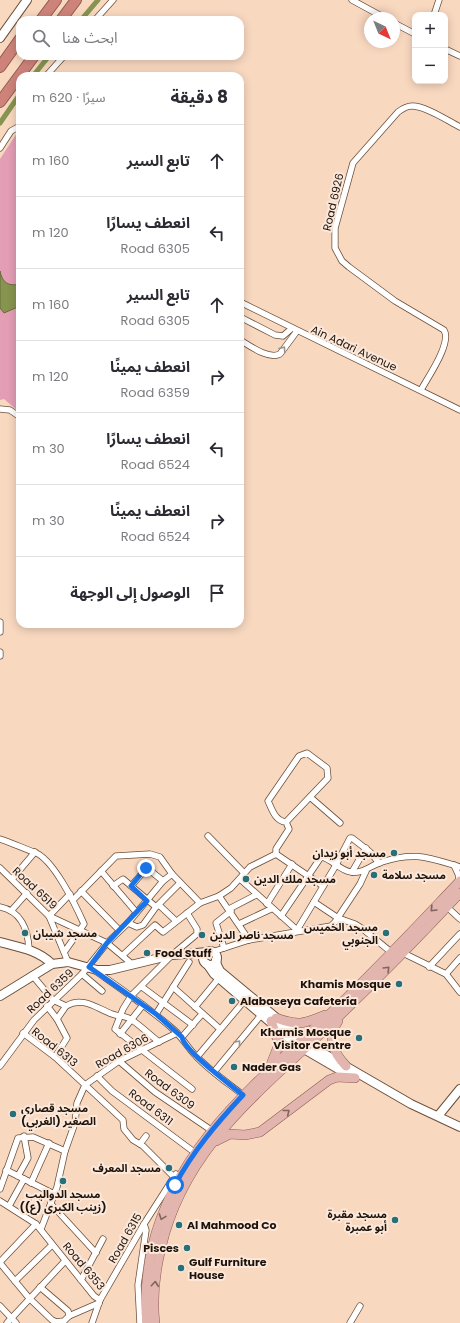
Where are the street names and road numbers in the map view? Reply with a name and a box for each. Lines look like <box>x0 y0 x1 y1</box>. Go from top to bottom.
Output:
street label: Road 6926 <box>319 172 347 232</box>
street label: Ain Adari Avenue <box>308 321 400 375</box>
street label: Road 6519 <box>9 863 61 913</box>
street label: Road 6359 <box>23 965 77 1017</box>
street label: Road 6313 <box>29 1023 81 1071</box>
street label: Road 6306 <box>92 1030 152 1072</box>
street label: Road 6309 <box>142 1065 198 1113</box>
street label: Road 6311 <box>125 1085 177 1129</box>
street label: Road 6315 <box>104 1210 146 1266</box>
street label: Road 6353 <box>59 1238 109 1294</box>

